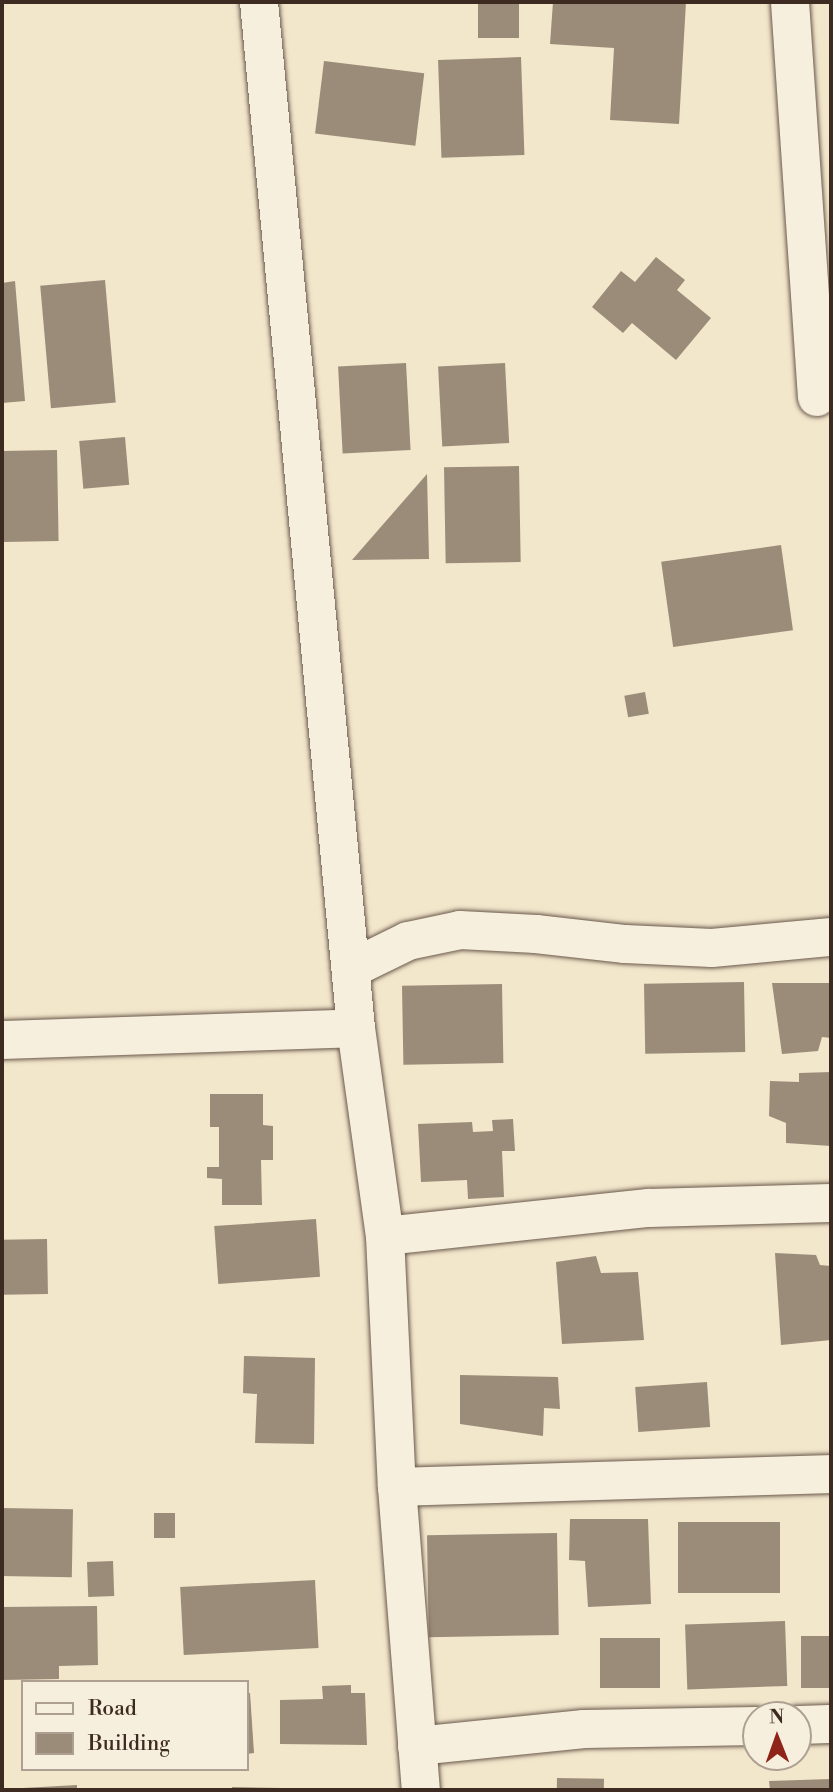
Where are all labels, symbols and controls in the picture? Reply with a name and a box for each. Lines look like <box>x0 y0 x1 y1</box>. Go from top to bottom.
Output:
legend <box>21 1680 248 1771</box>
text: Road <box>88 1696 137 1722</box>
north arrow <box>742 1701 812 1771</box>
text: N <box>769 1705 784 1729</box>
text: Building <box>88 1731 170 1757</box>

